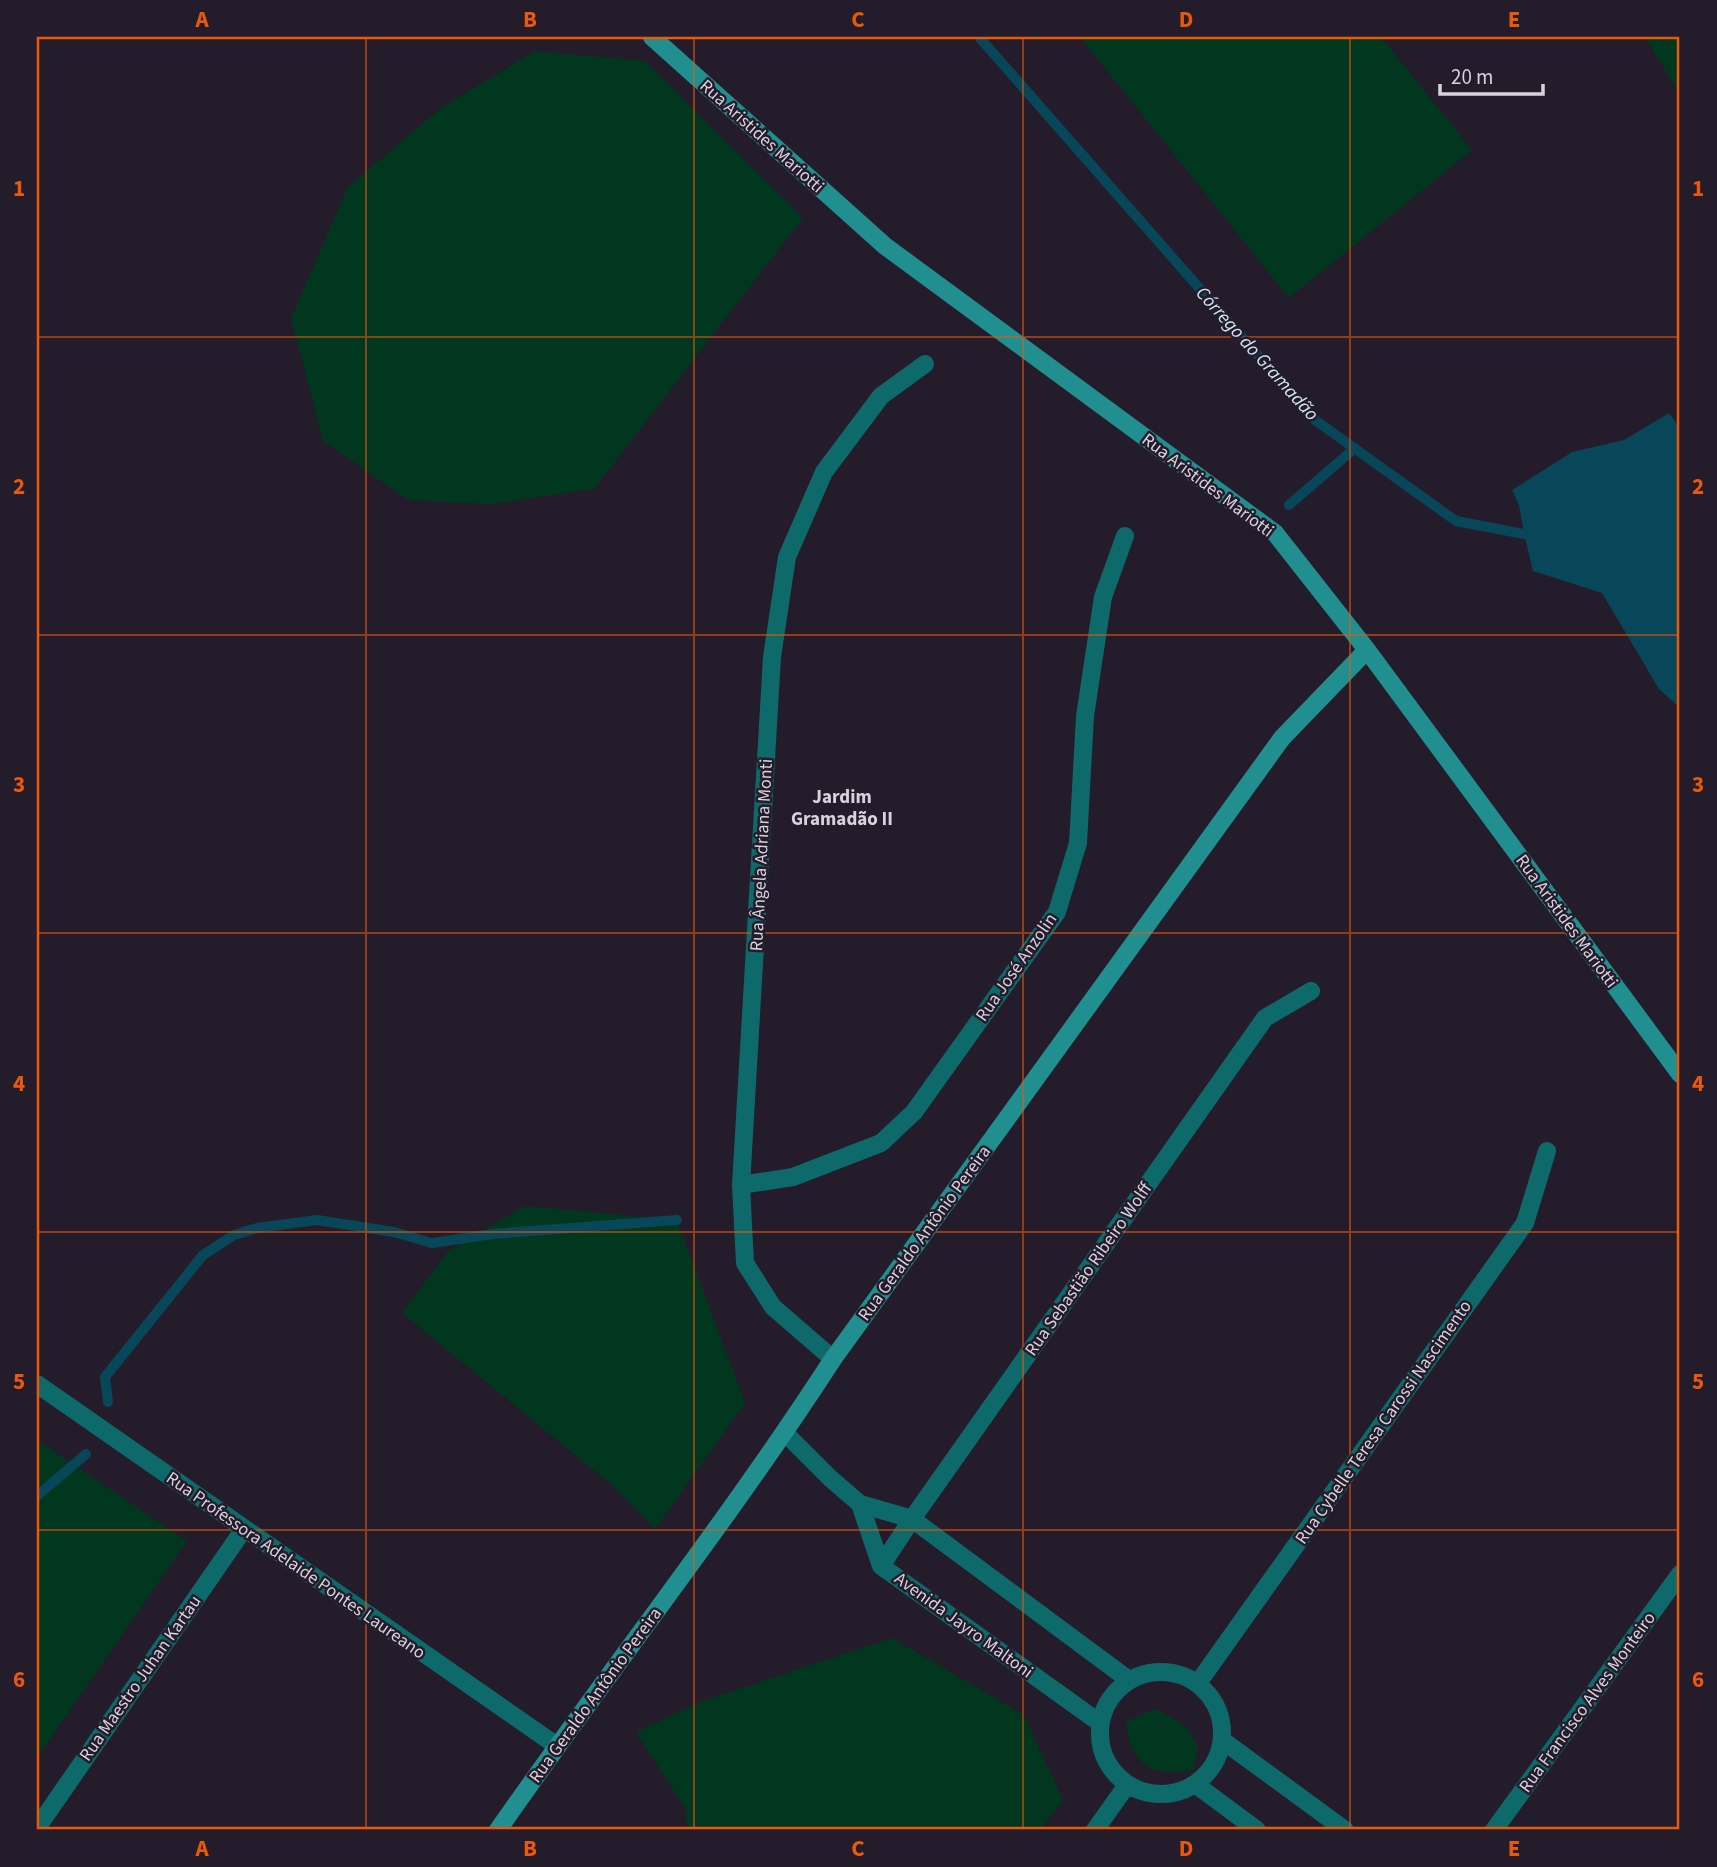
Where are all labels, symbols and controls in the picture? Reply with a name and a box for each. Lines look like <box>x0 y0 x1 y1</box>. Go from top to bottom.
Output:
text: A <box>194 3 209 36</box>
text: B <box>523 3 537 36</box>
text: C <box>851 3 865 36</box>
text: D <box>1179 3 1193 36</box>
text: E <box>1508 3 1520 36</box>
scale bar <box>1440 52 1544 96</box>
text: 20 m <box>1451 62 1493 92</box>
street label: Rua Aristides Mariotti <box>694 74 829 199</box>
text: 1 <box>13 172 25 205</box>
text: 1 <box>1692 172 1704 205</box>
water label: Córrego do Gramadão <box>1189 281 1325 427</box>
street label: Rua Aristides Mariotti <box>1137 427 1279 543</box>
text: 2 <box>13 470 25 503</box>
text: 2 <box>1692 470 1704 503</box>
street label: Rua Ângela Adriana Monti <box>744 758 779 952</box>
text: 3 <box>13 768 25 801</box>
text: 3 <box>1692 768 1704 801</box>
district label: Jardim Gramadão II <box>791 784 893 833</box>
street label: Rua Aristides Mariotti <box>1510 849 1624 993</box>
street label: Rua José Anzolin <box>970 908 1063 1026</box>
text: 4 <box>13 1067 25 1100</box>
text: 4 <box>1692 1067 1704 1100</box>
street label: Rua Geraldo Antônio Pereira <box>852 1140 997 1326</box>
street label: Rua Sebastião Ribeiro Wolff <box>1019 1177 1158 1361</box>
street label: Rua Cybelle Teresa Carossi Nascimento <box>1289 1295 1478 1549</box>
text: 5 <box>13 1365 25 1398</box>
text: 5 <box>1692 1365 1704 1398</box>
street label: Rua Professora Adelaide Pontes Laureano <box>161 1466 431 1665</box>
street label: Avenida Jayro Maltoni <box>889 1567 1038 1684</box>
street label: Rua Maestro Juhan Kartau <box>74 1590 207 1766</box>
street label: Rua Geraldo Antônio Pereira <box>523 1602 668 1788</box>
street label: Rua Francisco Alves Monteiro <box>1513 1607 1662 1798</box>
text: 6 <box>13 1663 25 1696</box>
text: 6 <box>1692 1663 1704 1696</box>
text: A <box>194 1832 209 1865</box>
text: B <box>523 1832 537 1865</box>
text: C <box>851 1832 865 1865</box>
text: D <box>1179 1832 1193 1865</box>
text: E <box>1508 1832 1520 1865</box>

